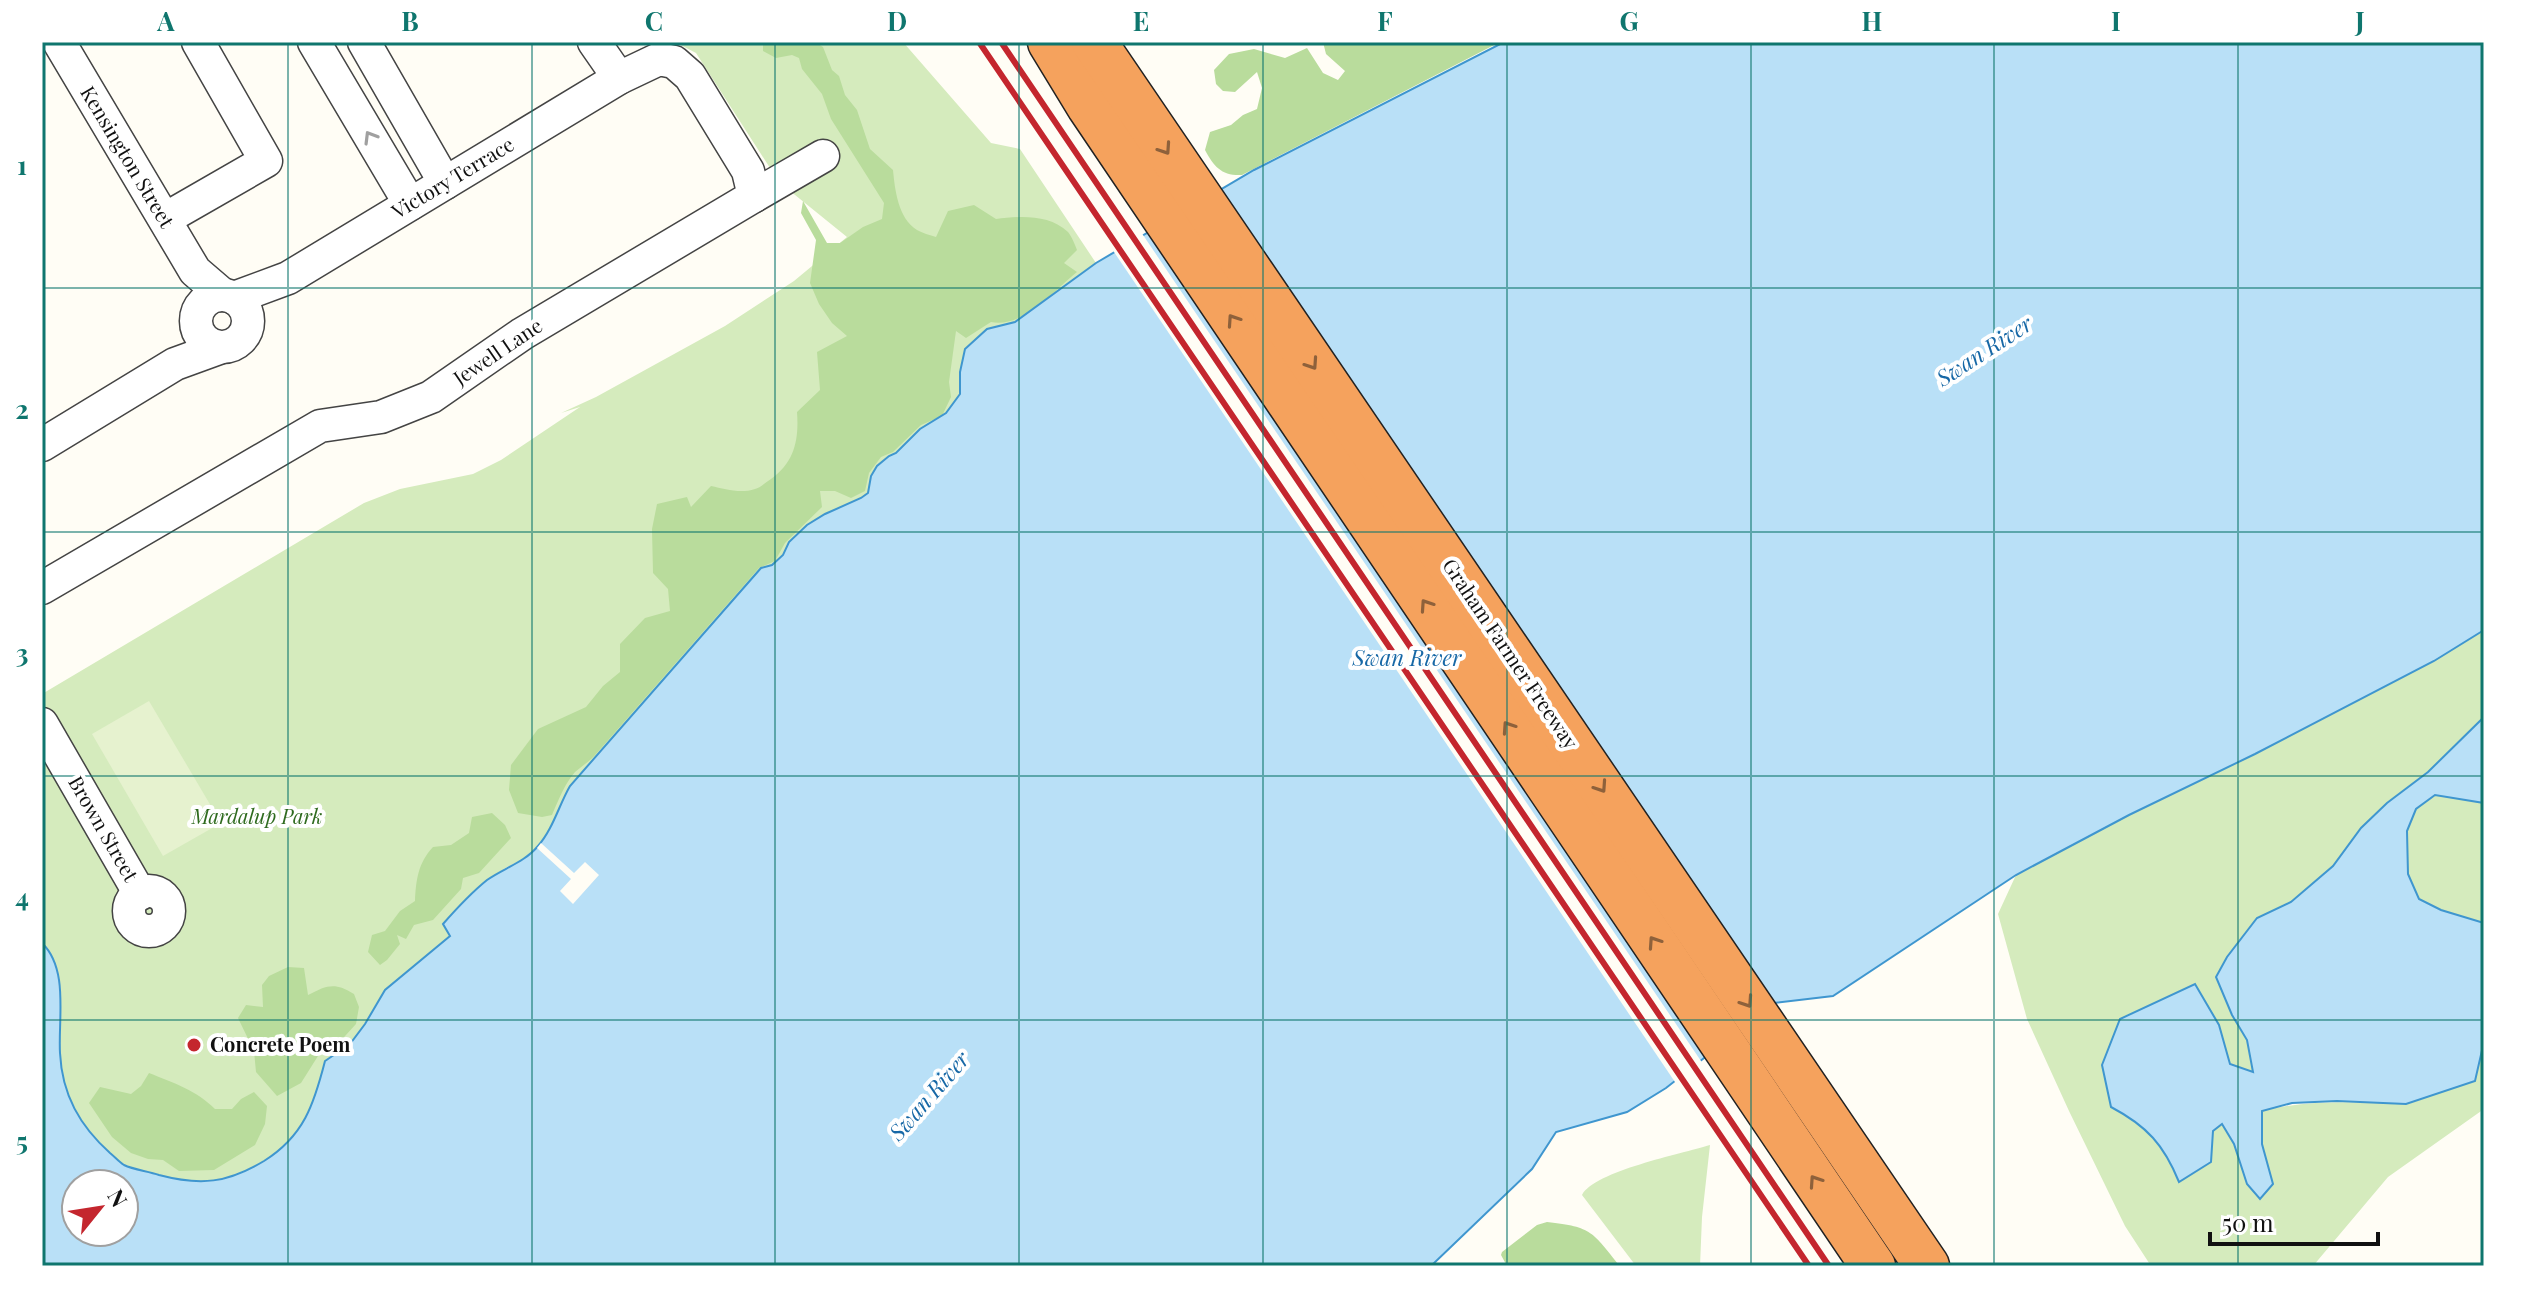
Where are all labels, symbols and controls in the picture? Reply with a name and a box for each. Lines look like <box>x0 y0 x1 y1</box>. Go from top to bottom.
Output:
text: A <box>156 3 175 38</box>
text: B <box>401 3 419 38</box>
text: C <box>645 3 663 38</box>
text: D <box>887 3 907 38</box>
text: E <box>1133 3 1149 38</box>
text: F <box>1377 3 1393 38</box>
text: G <box>1619 3 1639 38</box>
text: H <box>1862 3 1882 38</box>
text: I <box>2111 3 2121 38</box>
text: J <box>2354 3 2365 38</box>
street label: Kensington Street <box>75 80 182 233</box>
street label: Victory Terrace <box>385 130 518 224</box>
one-way arrow <box>365 131 380 146</box>
one-way arrow <box>1156 141 1171 155</box>
text: 1 <box>17 147 27 182</box>
water label: Swan River <box>1929 308 2038 393</box>
street label: Jewell Lane <box>447 311 547 391</box>
one-way arrow <box>1228 314 1243 328</box>
one-way arrow <box>1302 356 1317 370</box>
text: 2 <box>15 391 29 426</box>
street label: Graham Farmer Freeway <box>1437 553 1585 754</box>
one-way arrow <box>1421 599 1436 613</box>
text: 3 <box>16 635 28 670</box>
water label: Swan River <box>1352 642 1462 672</box>
one-way arrow <box>1503 721 1518 735</box>
street label: Brown Street <box>63 771 146 887</box>
one-way arrow <box>1591 779 1606 793</box>
park label: Mardalup Park <box>191 802 322 829</box>
text: 4 <box>15 879 29 914</box>
one-way arrow <box>1649 937 1664 951</box>
one-way arrow <box>1737 993 1752 1007</box>
place label: Concrete Poem <box>210 1030 350 1057</box>
marker: Concrete Poem <box>185 1036 203 1054</box>
water label: Swan River <box>881 1044 976 1147</box>
text: 5 <box>16 1123 28 1158</box>
north arrow <box>60 1168 140 1248</box>
one-way arrow <box>1810 1175 1825 1189</box>
text: N <box>101 1183 135 1212</box>
scale bar <box>2210 1196 2378 1246</box>
text: 50 m <box>2222 1206 2274 1238</box>

